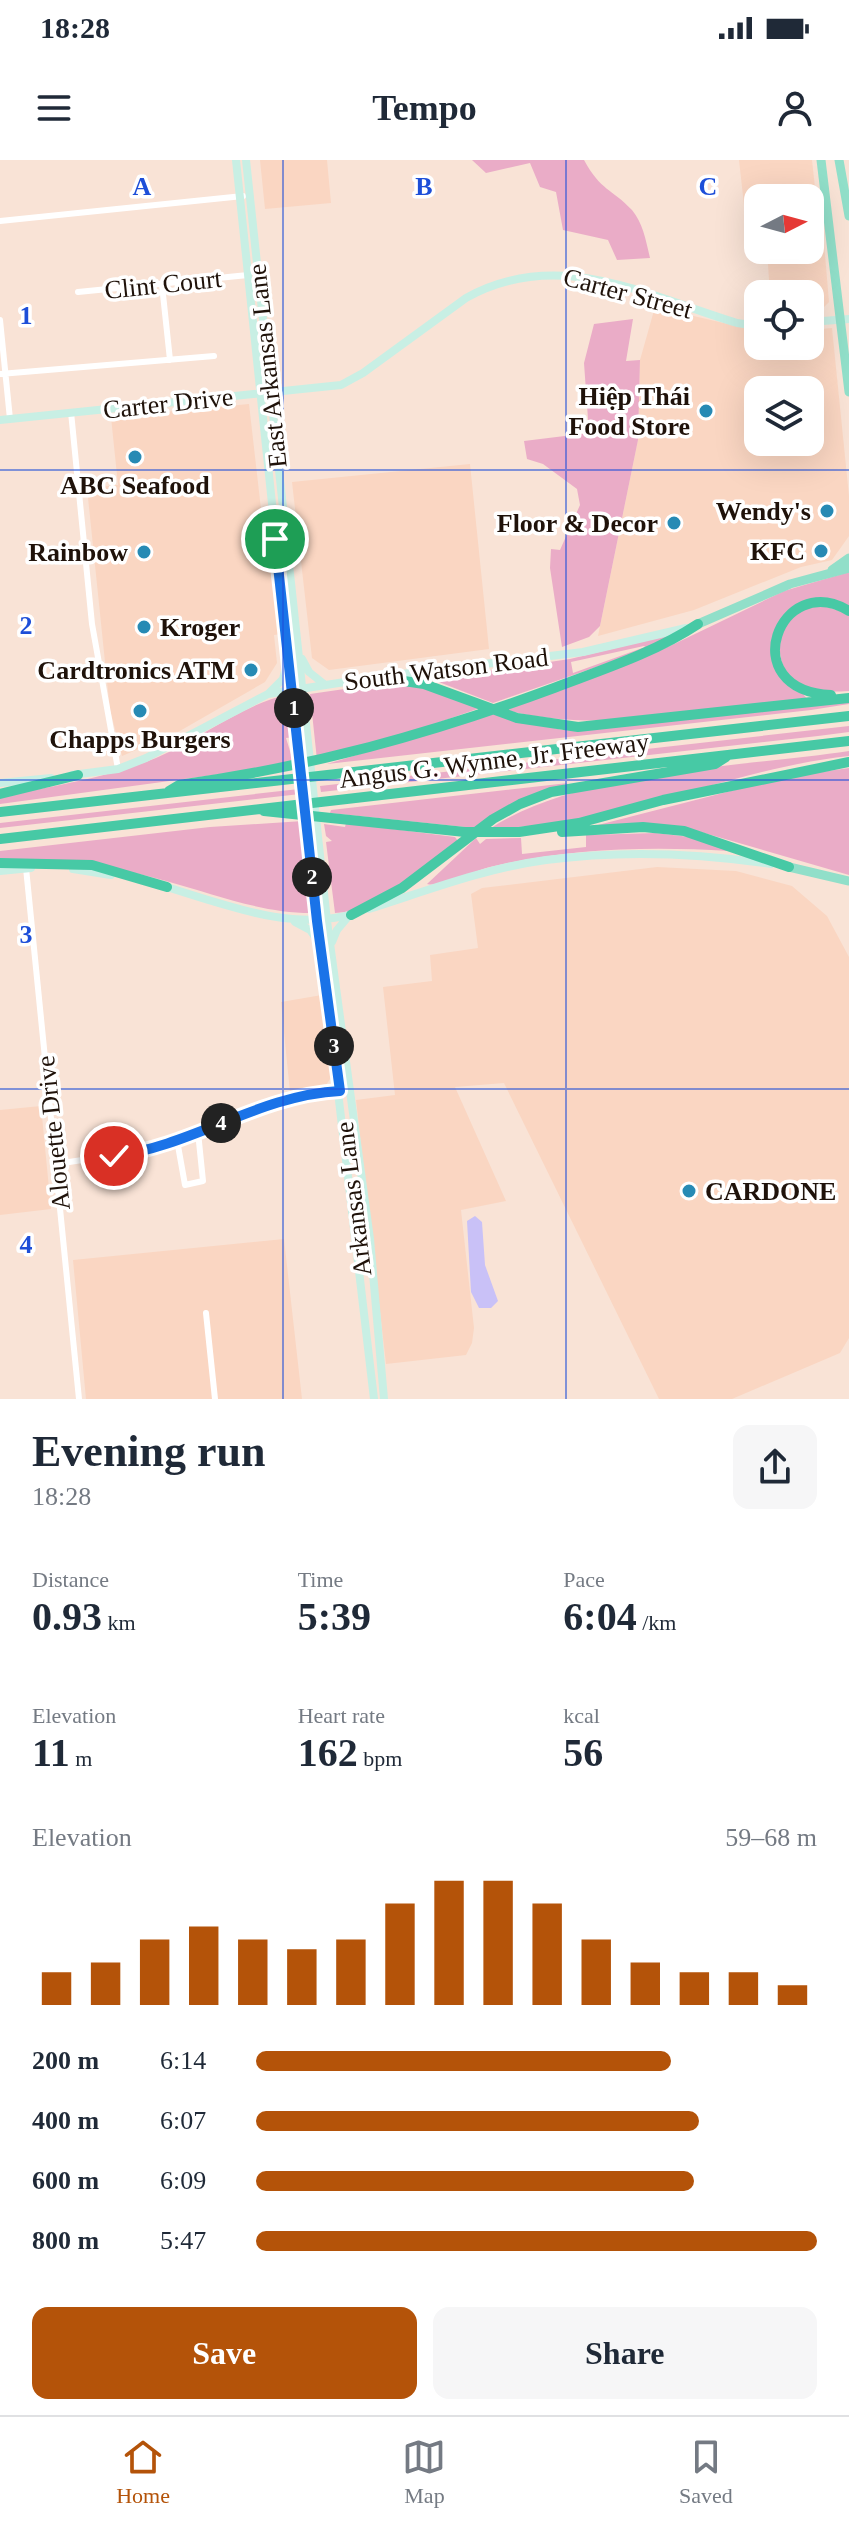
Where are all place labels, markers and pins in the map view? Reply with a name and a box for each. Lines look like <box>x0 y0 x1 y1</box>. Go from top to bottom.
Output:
place label: Hiệp Thái Food Store <box>568 382 690 441</box>
marker: Hiệp Thái Food Store <box>697 402 715 420</box>
marker: ABC Seafood <box>126 448 144 466</box>
place label: ABC Seafood <box>60 471 210 500</box>
place label: Wendy's <box>716 497 811 526</box>
marker: Wendy's <box>818 502 836 520</box>
pin <box>241 505 309 573</box>
place label: Floor & Decor <box>497 509 658 538</box>
marker: Floor & Decor <box>665 514 683 532</box>
place label: KFC <box>750 537 805 566</box>
place label: Rainbow <box>28 538 128 567</box>
marker: KFC <box>812 542 830 560</box>
marker: Rainbow <box>135 543 153 561</box>
place label: Kroger <box>160 613 240 642</box>
marker: Kroger <box>135 618 153 636</box>
place label: Cardtronics ATM <box>37 656 235 685</box>
marker: Cardtronics ATM <box>242 661 260 679</box>
pin: 1 <box>274 688 314 728</box>
marker: Chapps Burgers <box>131 702 149 720</box>
place label: Chapps Burgers <box>49 725 231 754</box>
pin: 2 <box>292 857 332 897</box>
pin: 3 <box>314 1026 354 1066</box>
pin: 4 <box>201 1103 241 1143</box>
pin <box>80 1122 148 1190</box>
place label: CARDONE <box>705 1177 836 1206</box>
marker: CARDONE <box>680 1182 698 1200</box>

